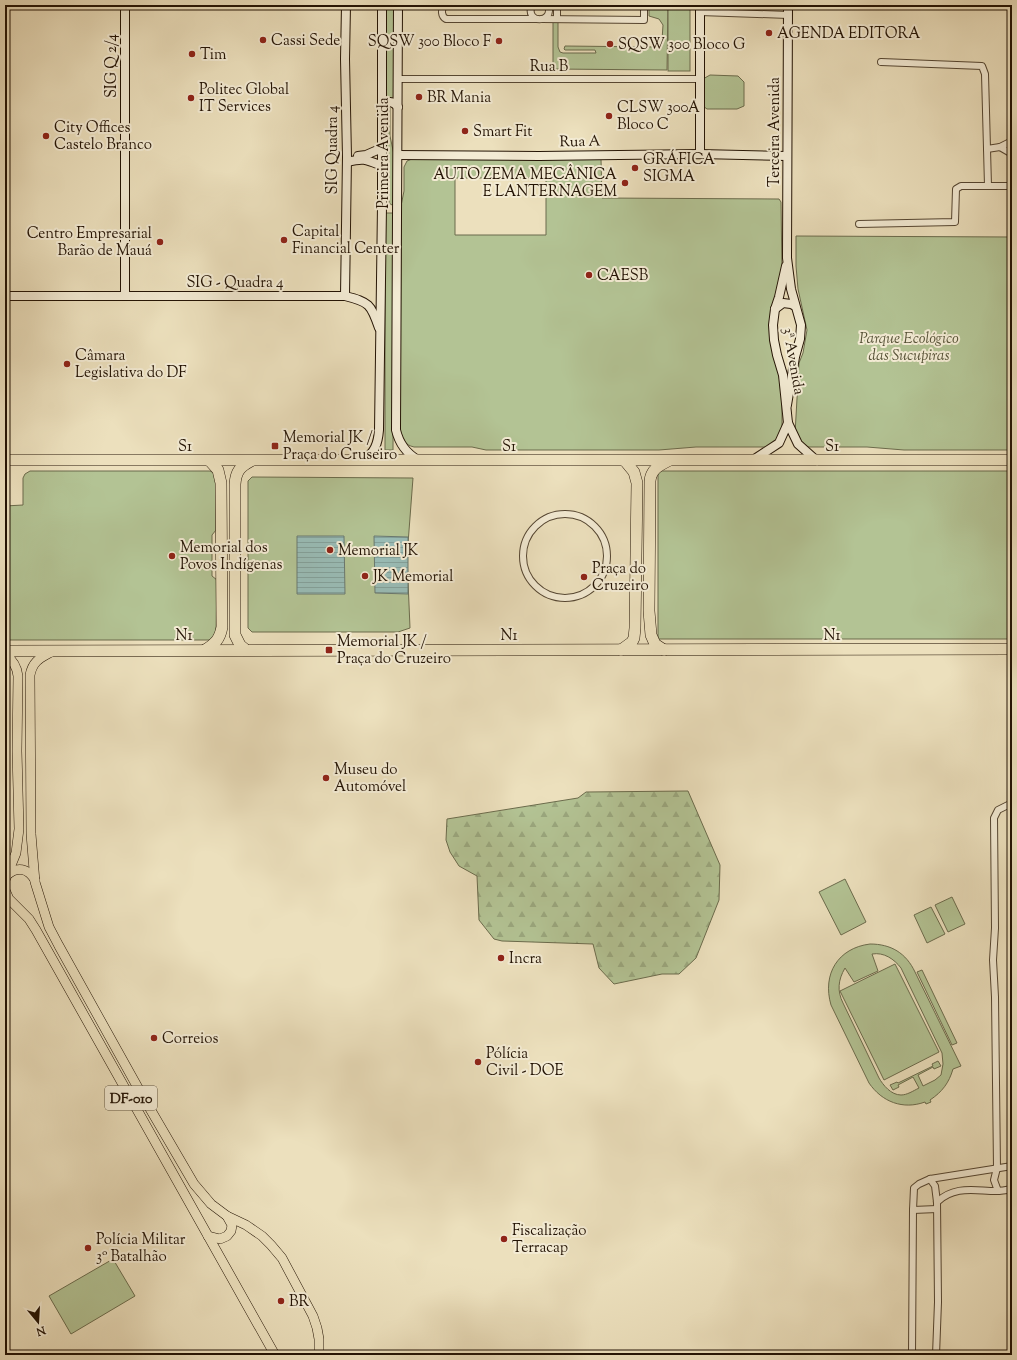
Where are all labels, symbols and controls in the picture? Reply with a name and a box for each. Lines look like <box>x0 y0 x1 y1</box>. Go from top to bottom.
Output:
place label: AGENDA EDITORA <box>777 24 920 45</box>
marker: AGENDA EDITORA <box>764 28 774 38</box>
place label: Cassi Sede <box>271 31 340 52</box>
place label: SQSW 300 Bloco F <box>368 32 492 53</box>
street label: SIG Q 2/4 <box>102 33 123 98</box>
marker: Cassi Sede <box>258 35 268 45</box>
place label: SQSW 300 Bloco G <box>618 35 745 56</box>
marker: SQSW 300 Bloco F <box>494 36 504 46</box>
marker: SQSW 300 Bloco G <box>605 39 615 49</box>
place label: Tim <box>200 45 227 66</box>
marker: Tim <box>187 49 197 59</box>
street label: Rua B <box>530 57 569 78</box>
street label: Terceira Avenida <box>765 77 786 187</box>
place label: Politec Global IT Services <box>199 80 289 118</box>
place label: BR Mania <box>427 88 491 109</box>
marker: BR Mania <box>414 92 424 102</box>
marker: Politec Global IT Services <box>186 93 196 103</box>
street label: Primeira Avenida <box>374 97 395 209</box>
place label: CLSW 300A Bloco C <box>617 98 700 136</box>
street label: SIG Quadra 4 <box>323 105 344 194</box>
marker: CLSW 300A Bloco C <box>604 111 614 121</box>
place label: City Offices Castelo Branco <box>54 118 152 156</box>
place label: Smart Fit <box>473 122 532 143</box>
marker: Smart Fit <box>460 126 470 136</box>
marker: City Offices Castelo Branco <box>41 131 51 141</box>
street label: Rua A <box>559 132 601 153</box>
place label: GRÁFICA SIGMA <box>643 149 715 188</box>
marker: GRÁFICA SIGMA <box>630 163 640 173</box>
place label: AUTO ZEMA MECÂNICA E LANTERNAGEM <box>433 164 617 203</box>
marker: AUTO ZEMA MECÂNICA E LANTERNAGEM <box>620 178 630 188</box>
place label: Capital Financial Center <box>292 222 400 260</box>
place label: Centro Empresarial Barão de Mauá <box>27 224 152 262</box>
marker: Capital Financial Center <box>279 235 289 245</box>
marker: Centro Empresarial Barão de Mauá <box>155 237 165 247</box>
place label: CAESB <box>597 266 649 287</box>
marker: CAESB <box>584 270 594 280</box>
street label: SIG - Quadra 4 <box>186 273 284 294</box>
street label: 3ª Avenida <box>776 326 809 397</box>
park label: Parque Ecológico das Sucupiras <box>859 329 959 367</box>
place label: Câmara Legislativa do DF <box>75 346 187 384</box>
marker: Câmara Legislativa do DF <box>62 359 72 369</box>
place label: Memorial JK / Praça do Cruseiro <box>283 428 397 466</box>
street label: S1 <box>178 437 192 458</box>
street label: S1 <box>502 437 516 458</box>
street label: S1 <box>825 437 839 458</box>
marker: Memorial JK / Praça do Cruseiro <box>270 441 280 451</box>
place label: Memorial dos Povos Indígenas <box>180 538 283 576</box>
place label: Memorial JK <box>338 541 419 562</box>
marker: Memorial JK <box>325 545 335 555</box>
marker: Memorial dos Povos Indígenas <box>167 551 177 561</box>
place label: Praça do Cruzeiro <box>592 559 649 597</box>
place label: JK Memorial <box>372 567 453 588</box>
marker: JK Memorial <box>360 571 370 581</box>
marker: Praça do Cruzeiro <box>579 572 589 582</box>
street label: N1 <box>176 626 193 647</box>
street label: N1 <box>501 626 518 647</box>
street label: N1 <box>824 626 841 647</box>
place label: Memorial JK / Praça do Cruzeiro <box>337 632 451 670</box>
marker: Memorial JK / Praça do Cruzeiro <box>324 645 334 655</box>
place label: Museu do Automóvel <box>334 760 406 798</box>
marker: Museu do Automóvel <box>321 773 331 783</box>
place label: Incra <box>509 949 542 970</box>
marker: Incra <box>496 953 506 963</box>
place label: Correios <box>162 1029 219 1050</box>
marker: Correios <box>149 1033 159 1043</box>
place label: Pólícia Civil - DOE <box>486 1044 564 1082</box>
marker: Pólícia Civil - DOE <box>473 1057 483 1067</box>
road number: DF-010 <box>105 1086 157 1110</box>
place label: Fiscalização Terracap <box>512 1221 586 1259</box>
place label: Polícia Militar 3º Batalhão <box>96 1230 186 1268</box>
marker: Fiscalização Terracap <box>499 1234 509 1244</box>
marker: Polícia Militar 3º Batalhão <box>83 1243 93 1253</box>
place label: BR <box>289 1292 309 1313</box>
marker: BR <box>276 1296 286 1306</box>
north arrow <box>18 1302 58 1342</box>
text: N <box>34 1321 48 1340</box>

